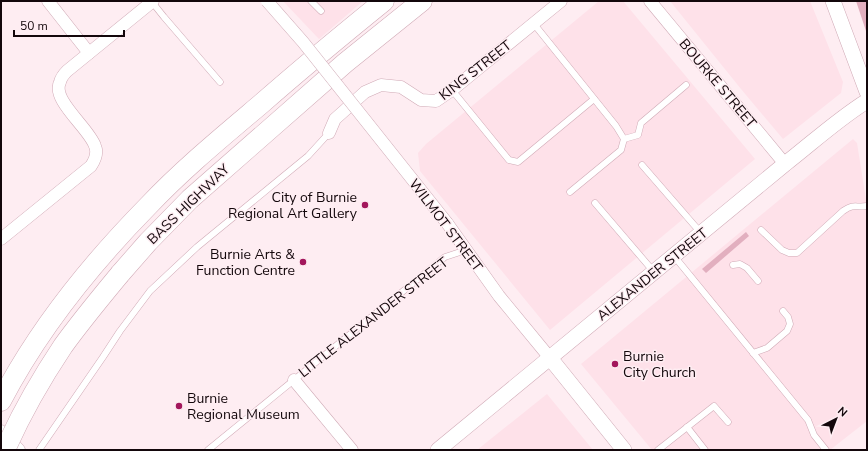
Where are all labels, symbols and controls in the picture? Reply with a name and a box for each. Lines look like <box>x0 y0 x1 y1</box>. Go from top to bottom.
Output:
scale bar <box>14 12 124 38</box>
text: 50 m <box>20 18 48 34</box>
street label: BOURKE STREET <box>675 35 761 132</box>
street label: KING STREET <box>435 36 516 105</box>
street label: BASS HIGHWAY <box>143 160 234 249</box>
street label: WILMOT STREET <box>404 175 487 276</box>
place label: City of Burnie Regional Art Gallery <box>228 188 358 223</box>
marker: City of Burnie Regional Art Gallery <box>360 200 370 210</box>
street label: ALEXANDER STREET <box>593 223 712 325</box>
place label: Burnie Arts & Function Centre <box>196 245 295 280</box>
street label: LITTLE ALEXANDER STREET <box>295 253 453 382</box>
marker: Burnie Arts & Function Centre <box>298 257 308 267</box>
place label: Burnie City Church <box>623 347 696 382</box>
marker: Burnie City Church <box>610 359 620 369</box>
place label: Burnie Regional Museum <box>187 389 300 424</box>
north arrow <box>816 399 856 439</box>
marker: Burnie Regional Museum <box>174 401 184 411</box>
text: N <box>834 404 850 420</box>

